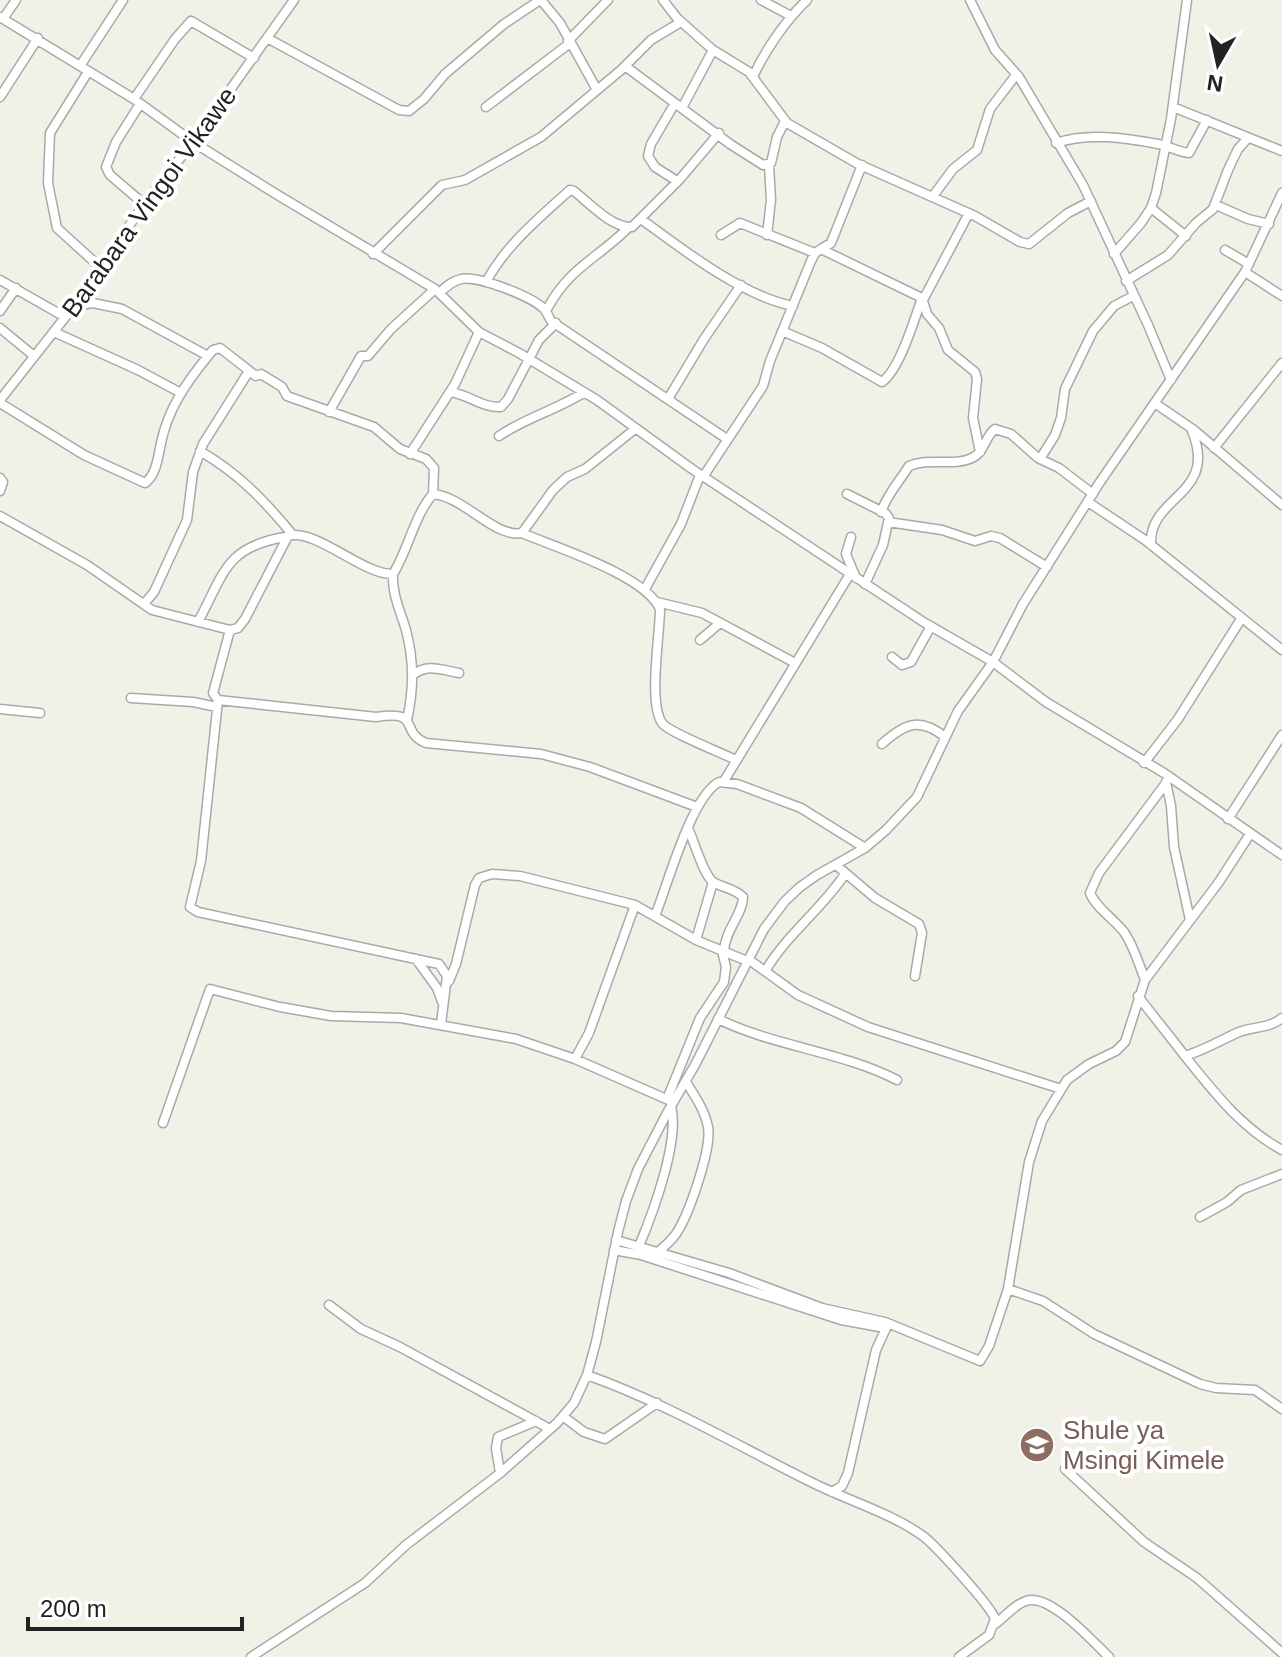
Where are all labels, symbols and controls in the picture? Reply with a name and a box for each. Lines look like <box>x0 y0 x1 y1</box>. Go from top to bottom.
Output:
north arrow <box>1178 24 1258 104</box>
text: N <box>1205 70 1225 97</box>
street label: Barabara Vingoi Vikawe <box>56 81 242 323</box>
place label: Shule ya Msingi Kimele <box>1063 1415 1225 1475</box>
school or university icon: Shule ya Msingi Kimele <box>1018 1426 1056 1464</box>
scale bar <box>28 1581 242 1631</box>
text: 200 m <box>40 1595 107 1622</box>

